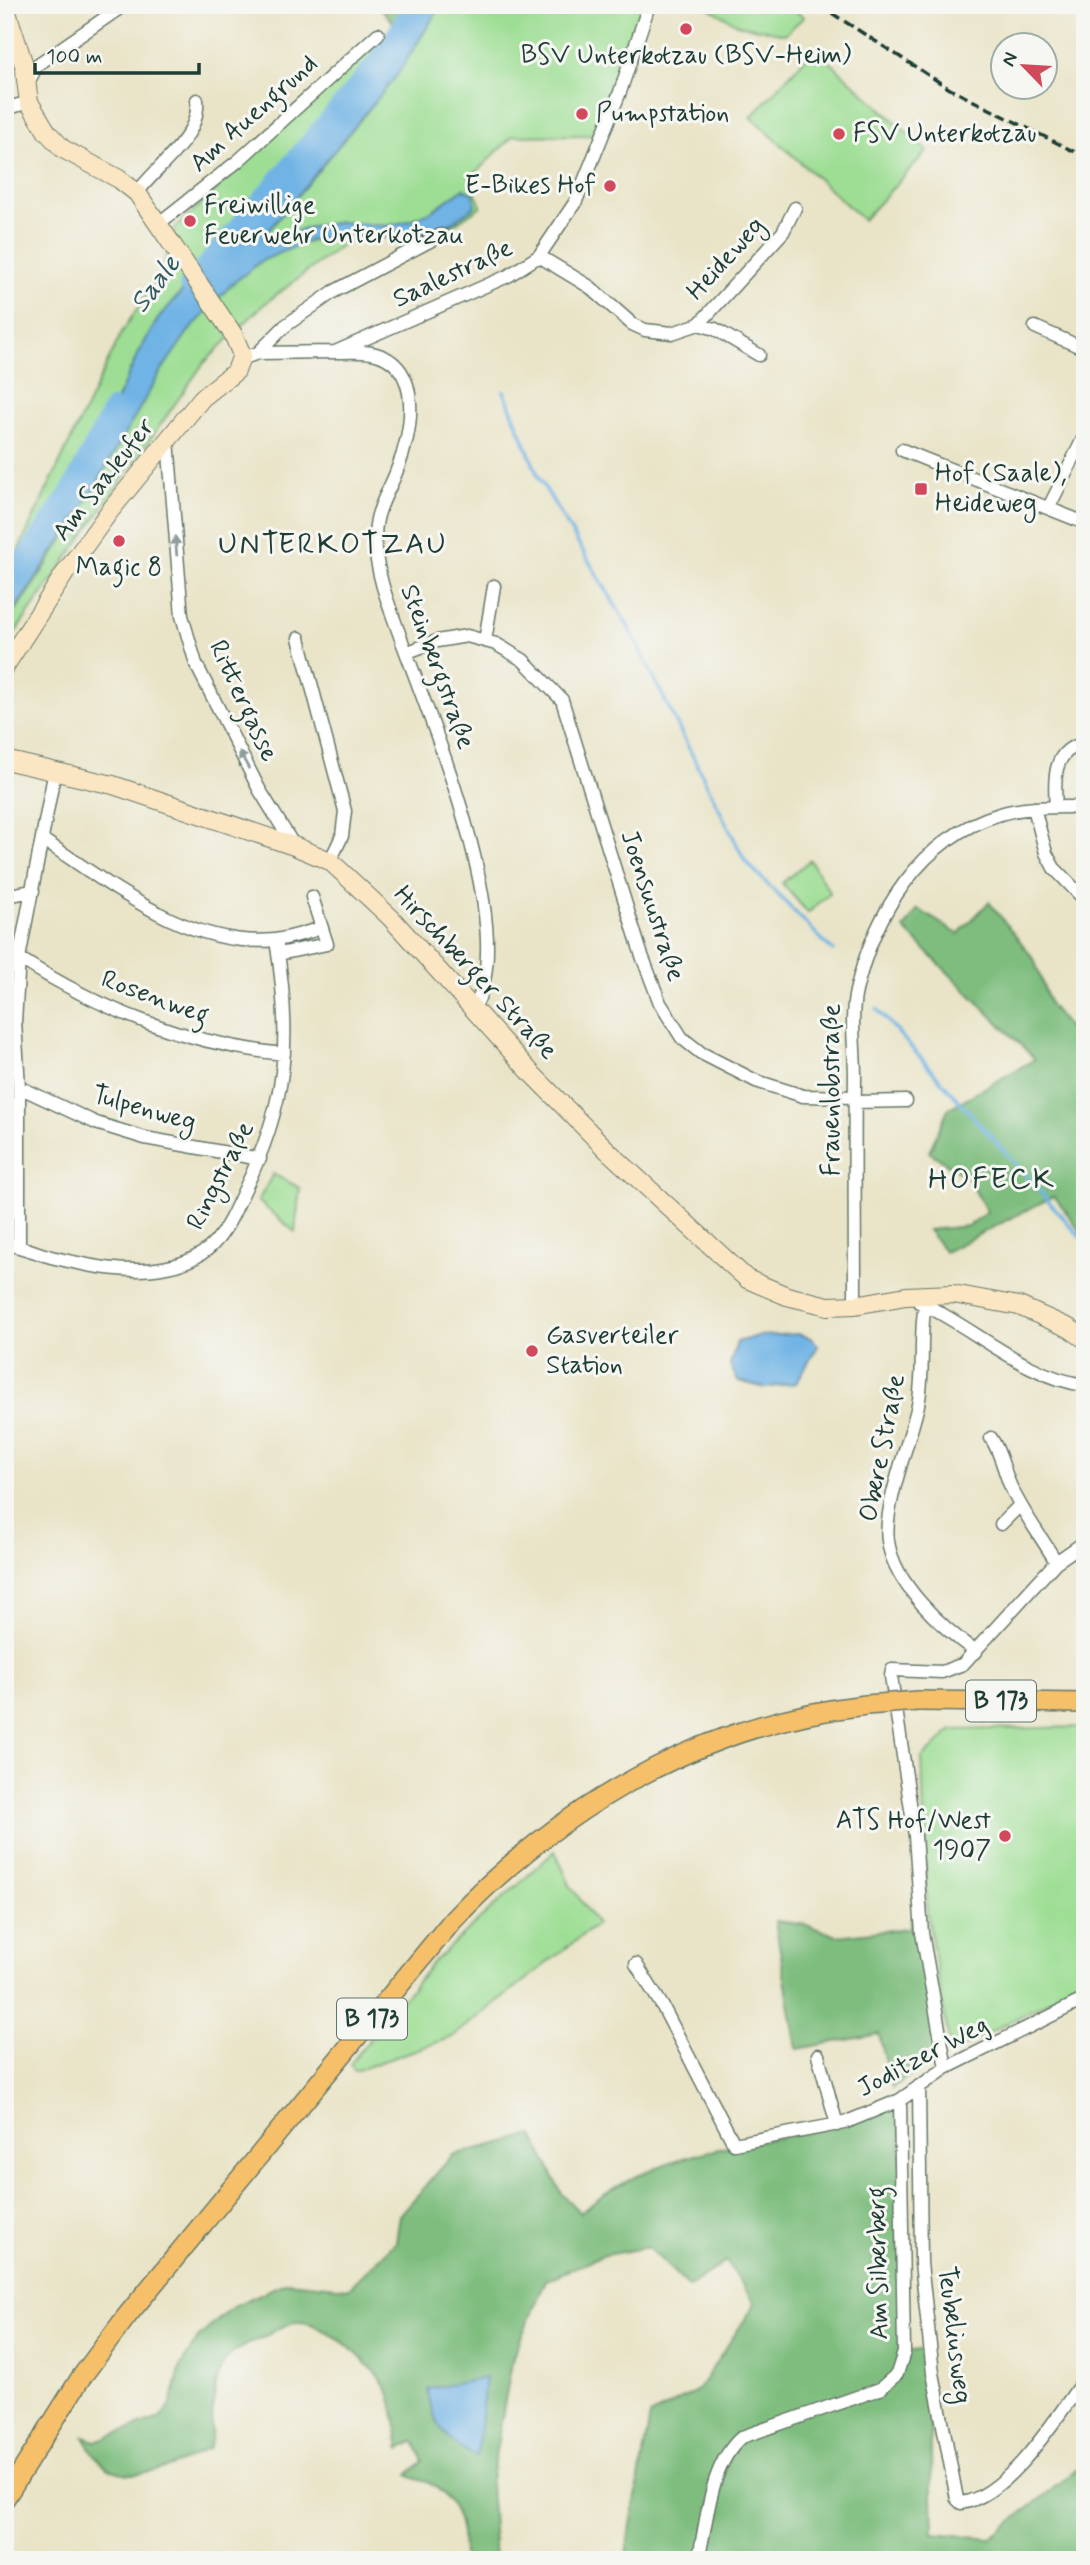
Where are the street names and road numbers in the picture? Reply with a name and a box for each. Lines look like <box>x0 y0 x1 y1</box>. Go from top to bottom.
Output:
street label: Am Auengrund <box>183 48 327 183</box>
street label: Heideweg <box>679 210 774 310</box>
street label: Saalestraße <box>388 231 519 317</box>
street label: Am Saaleufer <box>45 411 163 548</box>
street label: Steinbergstraße <box>389 580 483 755</box>
street label: Rittergasse <box>197 635 286 768</box>
street label: Joensuustraße <box>612 826 692 986</box>
street label: Hirschberger Straße <box>383 879 565 1070</box>
street label: Rosenweg <box>95 963 214 1036</box>
street label: Frauenlobstraße <box>815 1004 849 1176</box>
street label: Tulpenweg <box>87 1078 200 1142</box>
street label: Ringstraße <box>179 1116 265 1237</box>
street label: Obere Straße <box>852 1371 914 1525</box>
road number: B 173 <box>966 1680 1036 1722</box>
road number: B 173 <box>337 1998 407 2040</box>
street label: Joditzer Weg <box>851 2008 995 2106</box>
street label: Am Silberberg <box>861 2186 900 2340</box>
street label: Teubeliusweg <box>927 2264 979 2406</box>

